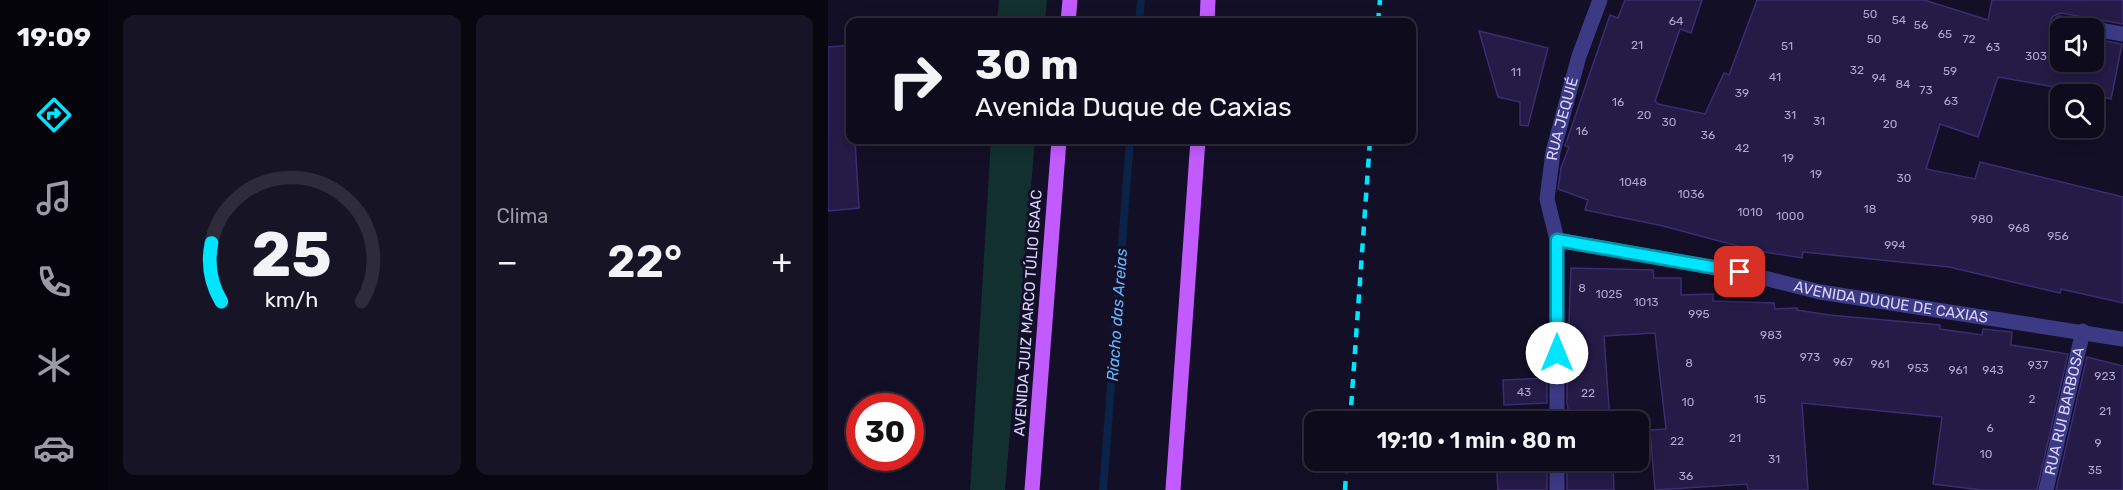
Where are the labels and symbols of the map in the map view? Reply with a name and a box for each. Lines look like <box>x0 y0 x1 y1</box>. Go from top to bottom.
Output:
house number: 50 <box>1863 7 1877 21</box>
house number: 54 <box>1892 13 1907 27</box>
house number: 64 <box>1669 14 1684 28</box>
house number: 56 <box>1914 18 1928 32</box>
house number: 65 <box>1938 27 1952 41</box>
house number: 50 <box>1867 32 1881 46</box>
house number: 72 <box>1962 32 1976 46</box>
house number: 21 <box>1631 38 1643 52</box>
house number: 51 <box>1781 39 1793 53</box>
house number: 63 <box>1986 40 2000 54</box>
house number: 303 <box>2025 49 2047 63</box>
house number: 32 <box>1850 63 1864 77</box>
house number: 59 <box>1943 64 1957 78</box>
house number: 11 <box>1511 65 1521 79</box>
house number: 41 <box>1769 70 1781 84</box>
house number: 94 <box>1872 71 1887 85</box>
street label: RUA JEQUIÉ <box>1543 75 1582 162</box>
house number: 84 <box>1895 77 1911 91</box>
house number: 73 <box>1919 83 1933 97</box>
house number: 39 <box>1735 86 1749 100</box>
house number: 63 <box>1944 94 1958 108</box>
house number: 16 <box>1612 95 1624 109</box>
house number: 20 <box>1637 108 1651 122</box>
house number: 31 <box>1784 108 1796 122</box>
house number: 31 <box>1813 114 1825 128</box>
house number: 30 <box>1662 115 1676 129</box>
house number: 20 <box>1883 117 1897 131</box>
house number: 16 <box>1576 124 1588 138</box>
house number: 36 <box>1701 128 1715 142</box>
house number: 42 <box>1735 141 1749 155</box>
house number: 19 <box>1782 151 1794 165</box>
house number: 19 <box>1810 167 1822 181</box>
house number: 30 <box>1897 171 1911 185</box>
house number: 1048 <box>1619 175 1647 189</box>
house number: 1036 <box>1677 187 1705 201</box>
street label: AVENIDA JUIZ MARCO TÚLIO ISAAC <box>1010 189 1046 437</box>
house number: 18 <box>1864 202 1876 216</box>
house number: 1010 <box>1737 205 1763 219</box>
house number: 1000 <box>1776 209 1804 223</box>
house number: 980 <box>1971 212 1993 226</box>
house number: 968 <box>2008 221 2030 235</box>
house number: 956 <box>2047 229 2069 243</box>
house number: 994 <box>1884 238 1906 252</box>
pin <box>1714 246 1765 297</box>
water label: Riacho das Areias <box>1103 248 1131 382</box>
street label: AVENIDA DUQUE DE CAXIAS <box>1792 277 1989 327</box>
house number: 8 <box>1578 281 1586 295</box>
house number: 1025 <box>1596 287 1622 301</box>
house number: 1013 <box>1633 295 1659 309</box>
house number: 995 <box>1688 307 1710 321</box>
position arrow <box>1525 321 1589 385</box>
house number: 983 <box>1760 328 1782 342</box>
street label: RUA RUI BARBOSA <box>2041 345 2088 477</box>
house number: 973 <box>1800 350 1820 364</box>
house number: 967 <box>1833 355 1853 369</box>
house number: 8 <box>1685 356 1693 370</box>
house number: 961 <box>1870 357 1890 371</box>
house number: 937 <box>2028 358 2048 372</box>
house number: 953 <box>1907 361 1929 375</box>
house number: 961 <box>1948 363 1968 377</box>
house number: 943 <box>1982 363 2004 377</box>
house number: 923 <box>2094 369 2116 383</box>
house number: 43 <box>1517 385 1531 399</box>
house number: 22 <box>1581 386 1595 400</box>
house number: 15 <box>1754 392 1766 406</box>
house number: 2 <box>2028 392 2036 406</box>
speed limit sign: 30 <box>846 393 924 471</box>
house number: 10 <box>1682 395 1694 409</box>
house number: 21 <box>2099 404 2111 418</box>
house number: 6 <box>1986 421 1994 435</box>
house number: 21 <box>1729 431 1741 445</box>
house number: 22 <box>1670 434 1684 448</box>
house number: 9 <box>2094 436 2102 450</box>
house number: 10 <box>1980 447 1992 461</box>
house number: 31 <box>1768 452 1780 466</box>
house number: 35 <box>2088 463 2102 477</box>
house number: 36 <box>1679 469 1693 483</box>

